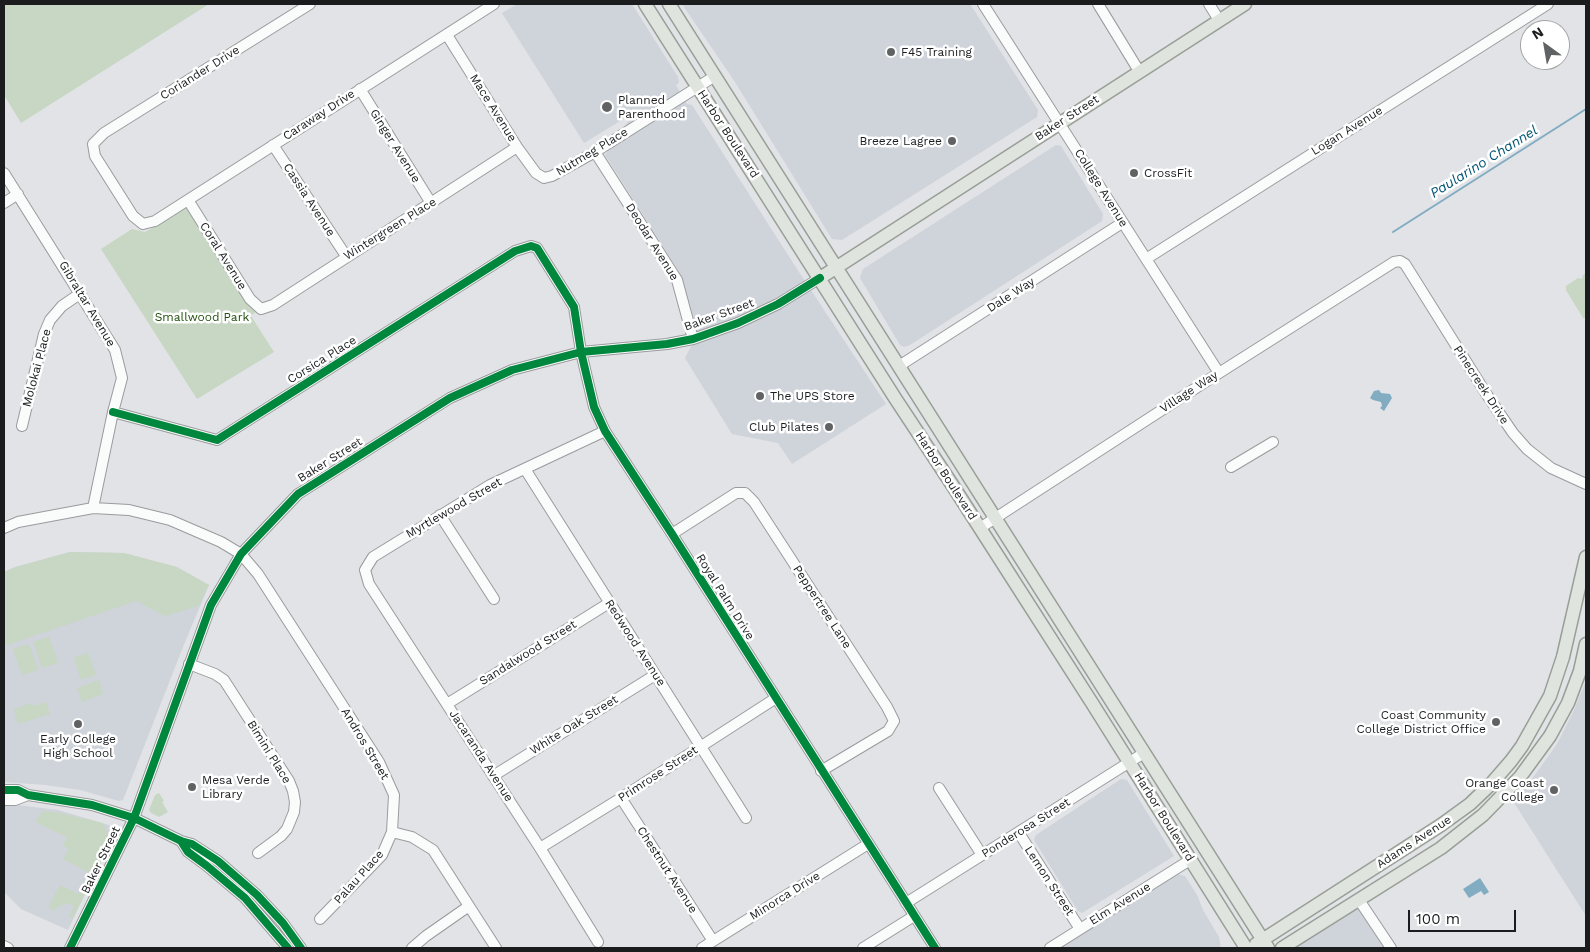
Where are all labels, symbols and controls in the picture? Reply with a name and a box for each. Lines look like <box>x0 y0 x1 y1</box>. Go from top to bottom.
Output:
north arrow <box>1520 20 1570 70</box>
text: N <box>1529 24 1546 43</box>
street label: Coriander Drive <box>158 43 242 103</box>
place label: F45 Training <box>901 45 972 59</box>
marker: F45 Training <box>885 46 897 58</box>
street label: Mace Avenue <box>466 71 520 145</box>
street label: Caraway Drive <box>280 86 358 144</box>
street label: Harbor Boulevard <box>694 87 762 181</box>
street label: Baker Street <box>1032 92 1102 144</box>
place label: Planned Parenthood <box>618 93 685 121</box>
marker: Planned Parenthood <box>600 100 614 114</box>
street label: Logan Avenue <box>1309 103 1385 159</box>
street label: Ginger Avenue <box>367 107 423 185</box>
water label: Paularino Channel <box>1427 122 1541 202</box>
street label: Nutmeg Place <box>553 125 631 179</box>
place label: Breeze Lagree <box>859 134 942 148</box>
marker: Breeze Lagree <box>946 135 958 147</box>
street label: College Avenue <box>1071 146 1131 230</box>
street label: Cassia Avenue <box>280 161 338 239</box>
place label: CrossFit <box>1144 166 1192 180</box>
marker: CrossFit <box>1128 167 1140 179</box>
street label: Wintergreen Place <box>341 195 439 263</box>
street label: Deodar Avenue <box>622 201 682 283</box>
street label: Coral Avenue <box>196 219 250 293</box>
street label: Gibraltar Avenue <box>56 258 118 350</box>
street label: Dale Way <box>985 274 1037 316</box>
street label: Baker Street <box>682 296 756 334</box>
park label: Smallwood Park <box>155 310 249 324</box>
street label: Molokai Place <box>20 327 54 409</box>
street label: Corsica Place <box>285 333 359 387</box>
street label: Pinecreek Drive <box>1450 343 1512 427</box>
street label: Village Way <box>1157 368 1221 416</box>
place label: The UPS Store <box>770 389 855 403</box>
marker: The UPS Store <box>754 390 766 402</box>
place label: Club Pilates <box>749 420 819 434</box>
marker: Club Pilates <box>823 421 835 433</box>
street label: Harbor Boulevard <box>912 429 980 523</box>
street label: Baker Street <box>295 434 365 486</box>
street label: Myrtlewood Street <box>403 475 505 541</box>
street label: Royal Palm Drive <box>693 551 757 643</box>
street label: Peppertree Lane <box>790 563 854 651</box>
street label: Redwood Avenue <box>602 597 668 689</box>
street label: Sandalwood Street <box>477 617 579 689</box>
street label: White Oak Street <box>527 692 621 758</box>
street label: Andros Street <box>338 705 392 783</box>
street label: Jacaranda Avenue <box>446 707 516 805</box>
place label: Coast Community College District Office <box>1357 708 1486 736</box>
marker: Coast Community College District Office <box>1490 716 1502 728</box>
marker: Early College High School <box>72 718 84 730</box>
street label: Bimini Place <box>244 718 294 786</box>
place label: Early College High School <box>40 732 116 760</box>
street label: Primrose Street <box>615 743 701 805</box>
street label: Harbor Boulevard <box>1131 770 1197 864</box>
place label: Mesa Verde Library <box>202 773 270 801</box>
place label: Orange Coast College <box>1465 776 1544 804</box>
marker: Mesa Verde Library <box>186 781 198 793</box>
marker: Orange Coast College <box>1548 784 1560 796</box>
street label: Ponderosa Street <box>979 795 1073 861</box>
street label: Adams Avenue <box>1374 812 1454 872</box>
street label: Baker Street <box>78 824 124 896</box>
street label: Chestnut Avenue <box>634 824 700 916</box>
street label: Lemon Street <box>1021 843 1077 919</box>
street label: Palau Place <box>331 847 387 907</box>
street label: Minorca Drive <box>747 869 823 923</box>
street label: Elm Avenue <box>1087 880 1153 928</box>
scale bar <box>1410 900 1518 932</box>
text: 100 m <box>1416 910 1460 928</box>

